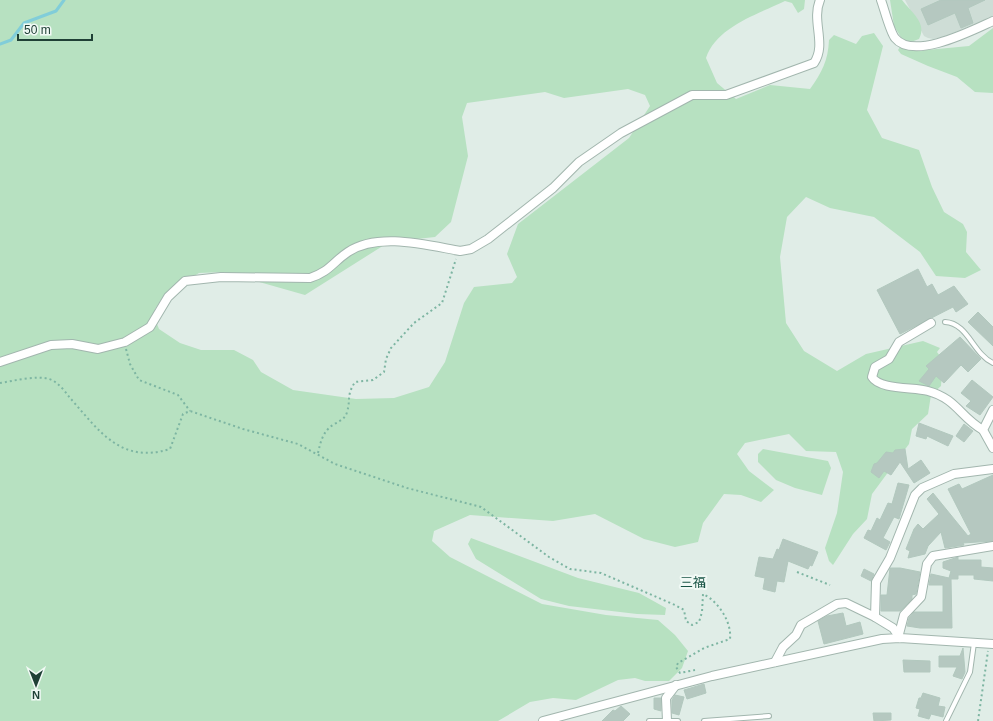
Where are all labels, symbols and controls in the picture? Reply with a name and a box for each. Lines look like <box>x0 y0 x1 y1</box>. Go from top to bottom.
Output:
scale bar <box>18 16 92 42</box>
text: 50 m <box>24 23 51 37</box>
district label: 三福 <box>680 575 706 590</box>
north arrow <box>16 665 56 705</box>
text: N <box>32 689 40 701</box>

